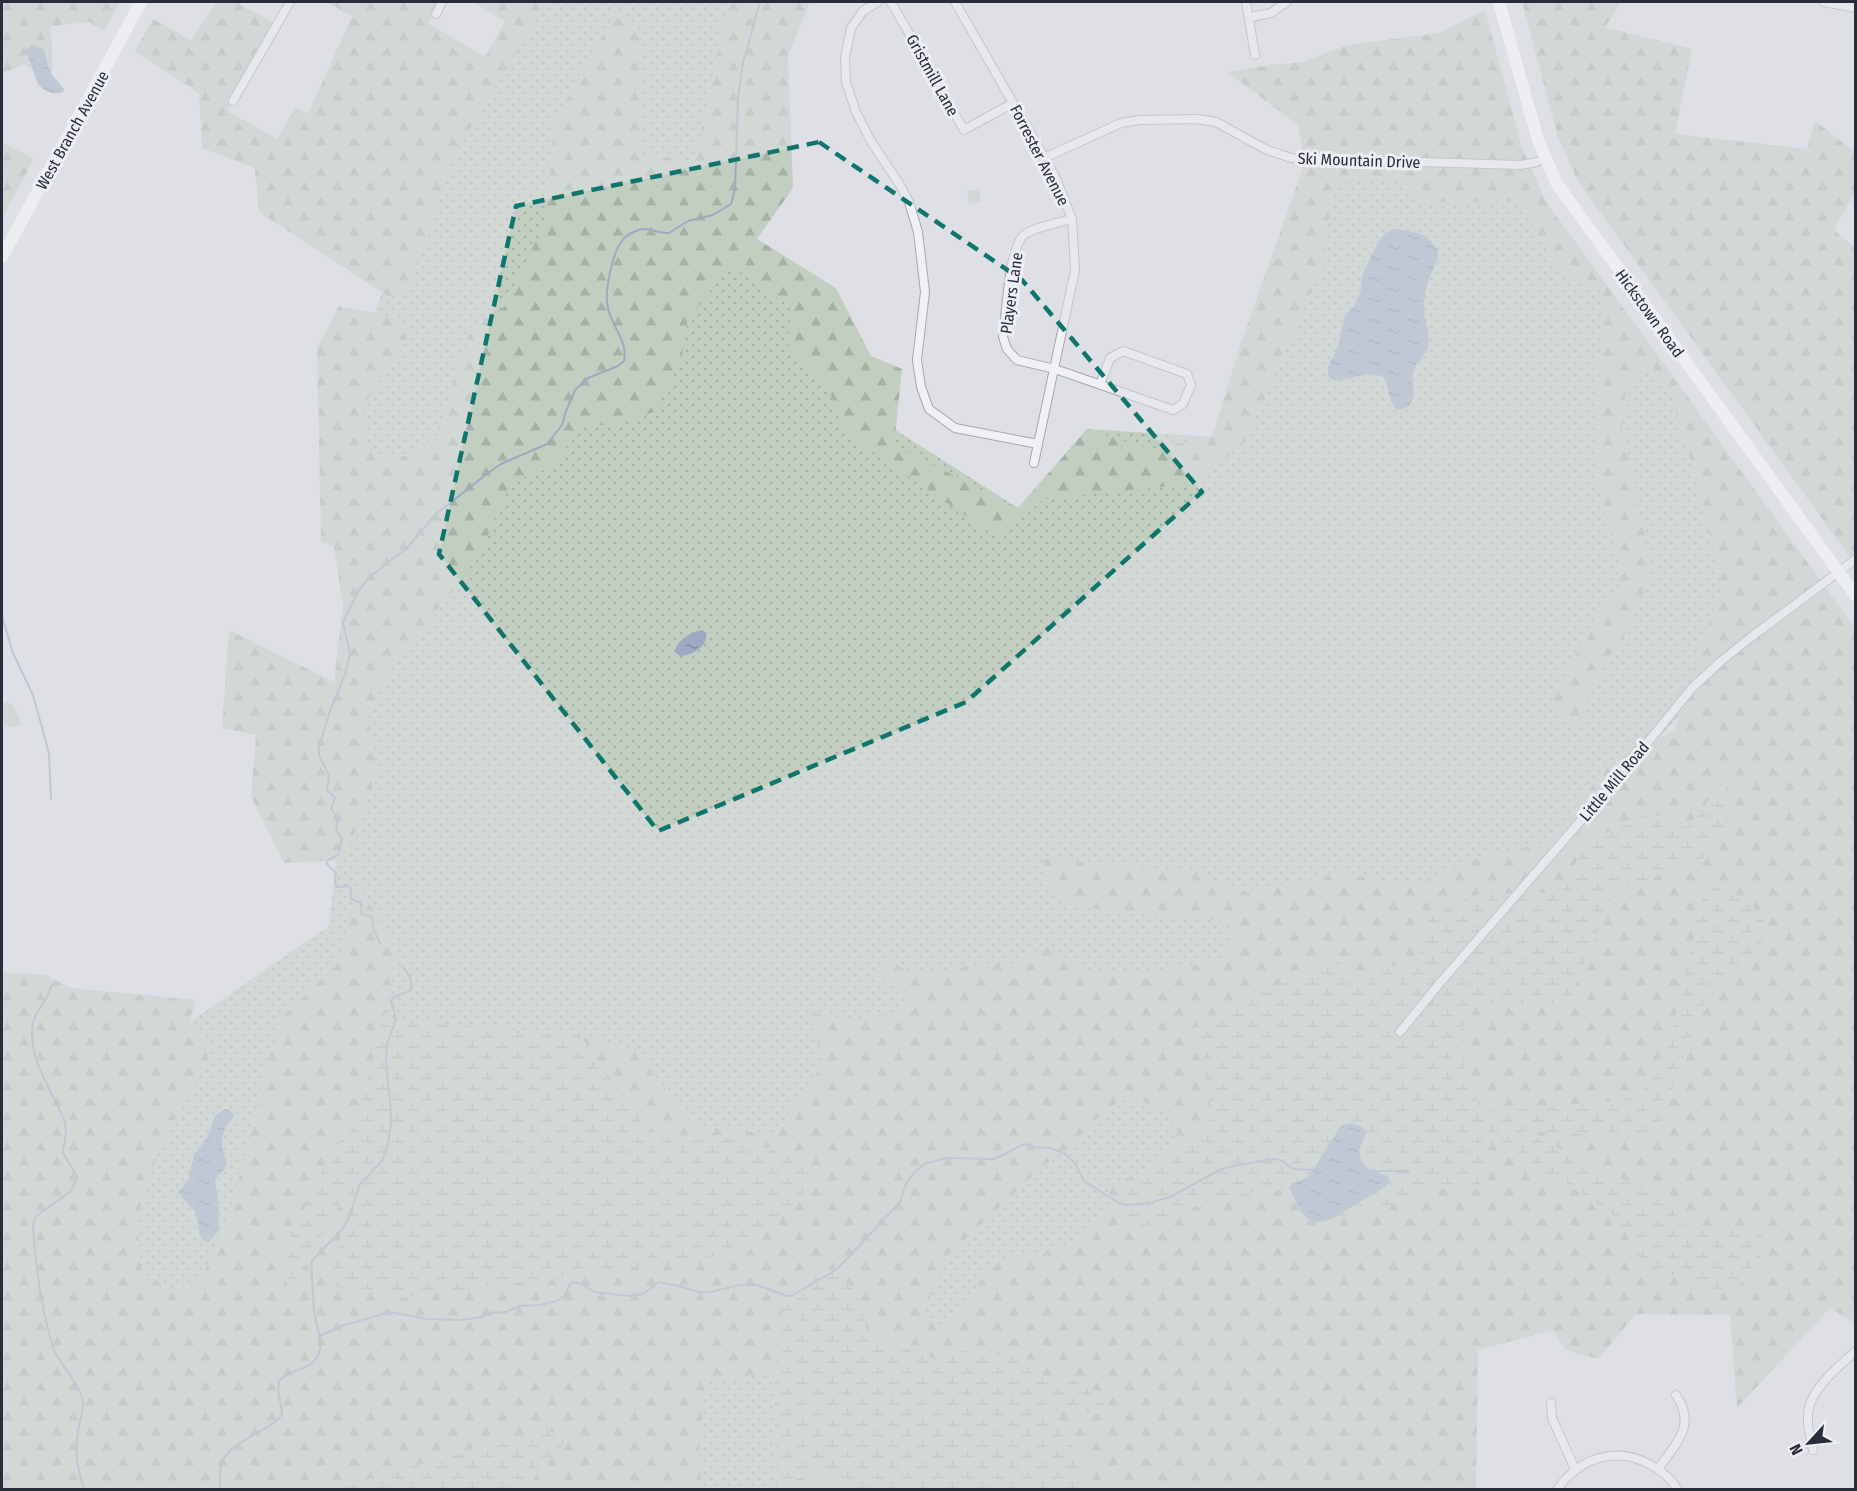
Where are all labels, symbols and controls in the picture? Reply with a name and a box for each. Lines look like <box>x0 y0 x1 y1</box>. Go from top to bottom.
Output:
street label: Gristmill Lane <box>902 31 963 120</box>
street label: West Branch Avenue <box>32 67 113 193</box>
street label: Forrester Avenue <box>1006 102 1073 209</box>
street label: Ski Mountain Drive <box>1297 149 1421 172</box>
street label: Players Lane <box>996 251 1027 335</box>
street label: Hickstown Road <box>1611 266 1688 361</box>
street label: Little Mill Road <box>1576 738 1653 825</box>
north arrow <box>1779 1413 1839 1473</box>
text: N <box>1785 1441 1807 1458</box>

